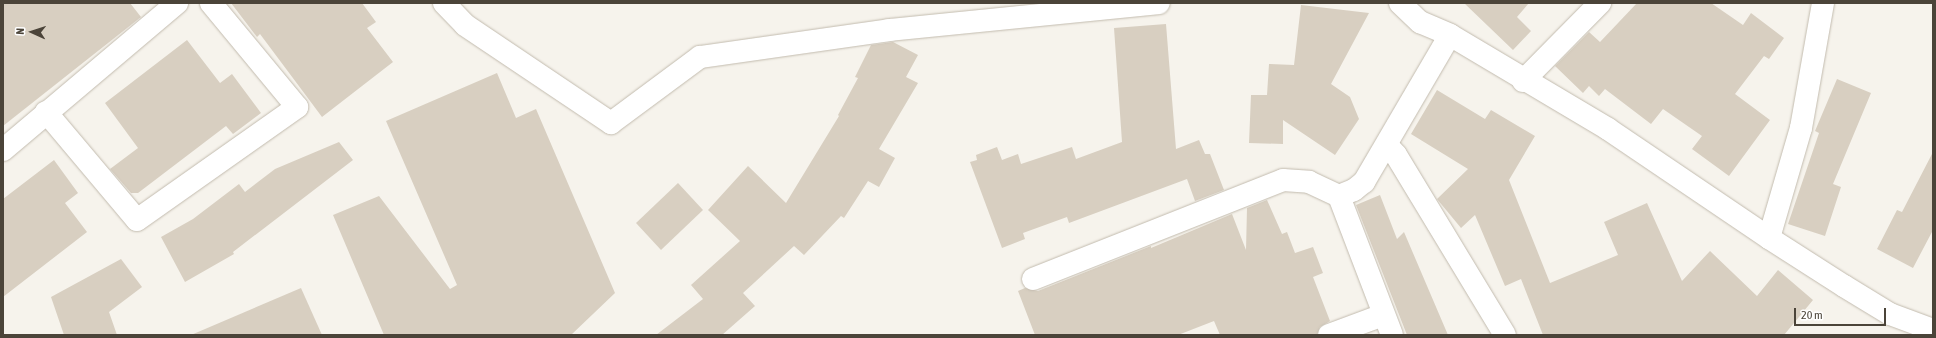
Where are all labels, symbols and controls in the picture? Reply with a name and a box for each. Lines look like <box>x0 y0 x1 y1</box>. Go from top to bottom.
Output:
north arrow <box>12 12 52 52</box>
text: N <box>14 28 26 35</box>
scale bar <box>1796 300 1888 326</box>
text: 20 m <box>1801 308 1823 322</box>

